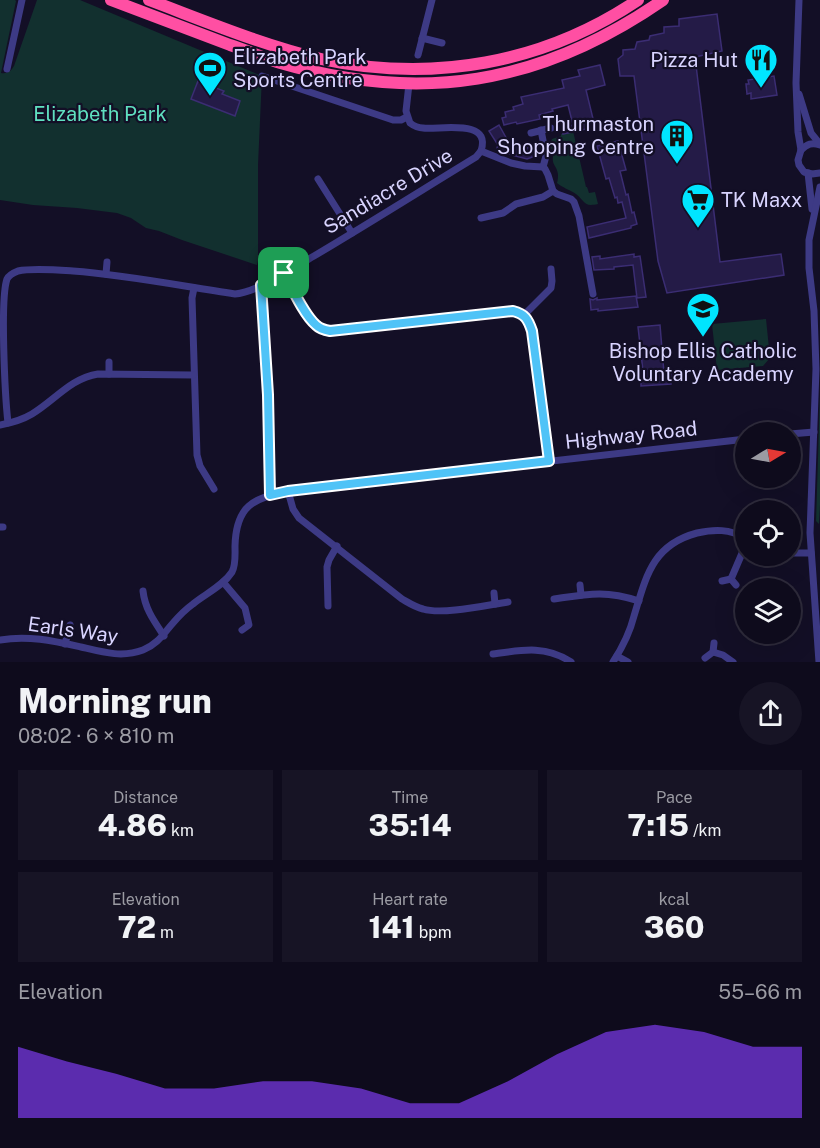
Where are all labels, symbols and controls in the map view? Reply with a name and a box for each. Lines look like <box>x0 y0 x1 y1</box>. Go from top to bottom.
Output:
restaurant icon: Pizza Hut <box>743 42 779 89</box>
place label: Elizabeth Park Sports Centre <box>233 45 366 92</box>
place label: Pizza Hut <box>650 48 738 72</box>
sports icon: Elizabeth Park Sports Centre <box>192 50 228 97</box>
park label: Elizabeth Park <box>33 102 167 126</box>
place label: Thurmaston Shopping Centre <box>497 112 654 159</box>
building icon: Thurmaston Shopping Centre <box>659 118 695 165</box>
street label: Sandiacre Drive <box>319 143 457 239</box>
supermarket icon: TK Maxx <box>680 182 716 229</box>
place label: TK Maxx <box>721 188 802 212</box>
pin <box>258 247 309 298</box>
icon: arrive <box>267 256 300 289</box>
school or university icon: Bishop Ellis Catholic Voluntary Academy <box>685 291 721 338</box>
place label: Bishop Ellis Catholic Voluntary Academy <box>609 339 797 386</box>
street label: Highway Road <box>564 416 698 454</box>
north arrow <box>735 422 801 488</box>
map controls <box>735 422 801 644</box>
button: locate <box>735 500 801 566</box>
button: layers <box>735 578 801 644</box>
street label: Earls Way <box>26 612 120 648</box>
text: Morning run <box>18 682 212 720</box>
button: share <box>739 682 802 745</box>
text: 08:02 · 6 × 810 m <box>18 724 174 748</box>
text: Distance <box>113 788 178 807</box>
text: Time <box>392 788 428 807</box>
text: Pace <box>656 788 693 807</box>
text: 4.86 <box>98 807 167 843</box>
text: 35:14 <box>368 807 452 843</box>
text: 7:15 <box>627 807 689 843</box>
text: km <box>167 821 194 840</box>
text: /km <box>689 821 721 840</box>
text: Elevation <box>112 890 180 909</box>
text: Heart rate <box>372 890 448 909</box>
text: kcal <box>659 890 690 909</box>
text: 72 <box>117 909 156 945</box>
text: 141 <box>368 909 415 945</box>
text: 360 <box>644 909 705 945</box>
text: m <box>156 923 174 942</box>
text: bpm <box>415 923 452 942</box>
text: Elevation <box>18 980 103 1004</box>
text: 55–66 m <box>718 980 802 1004</box>

